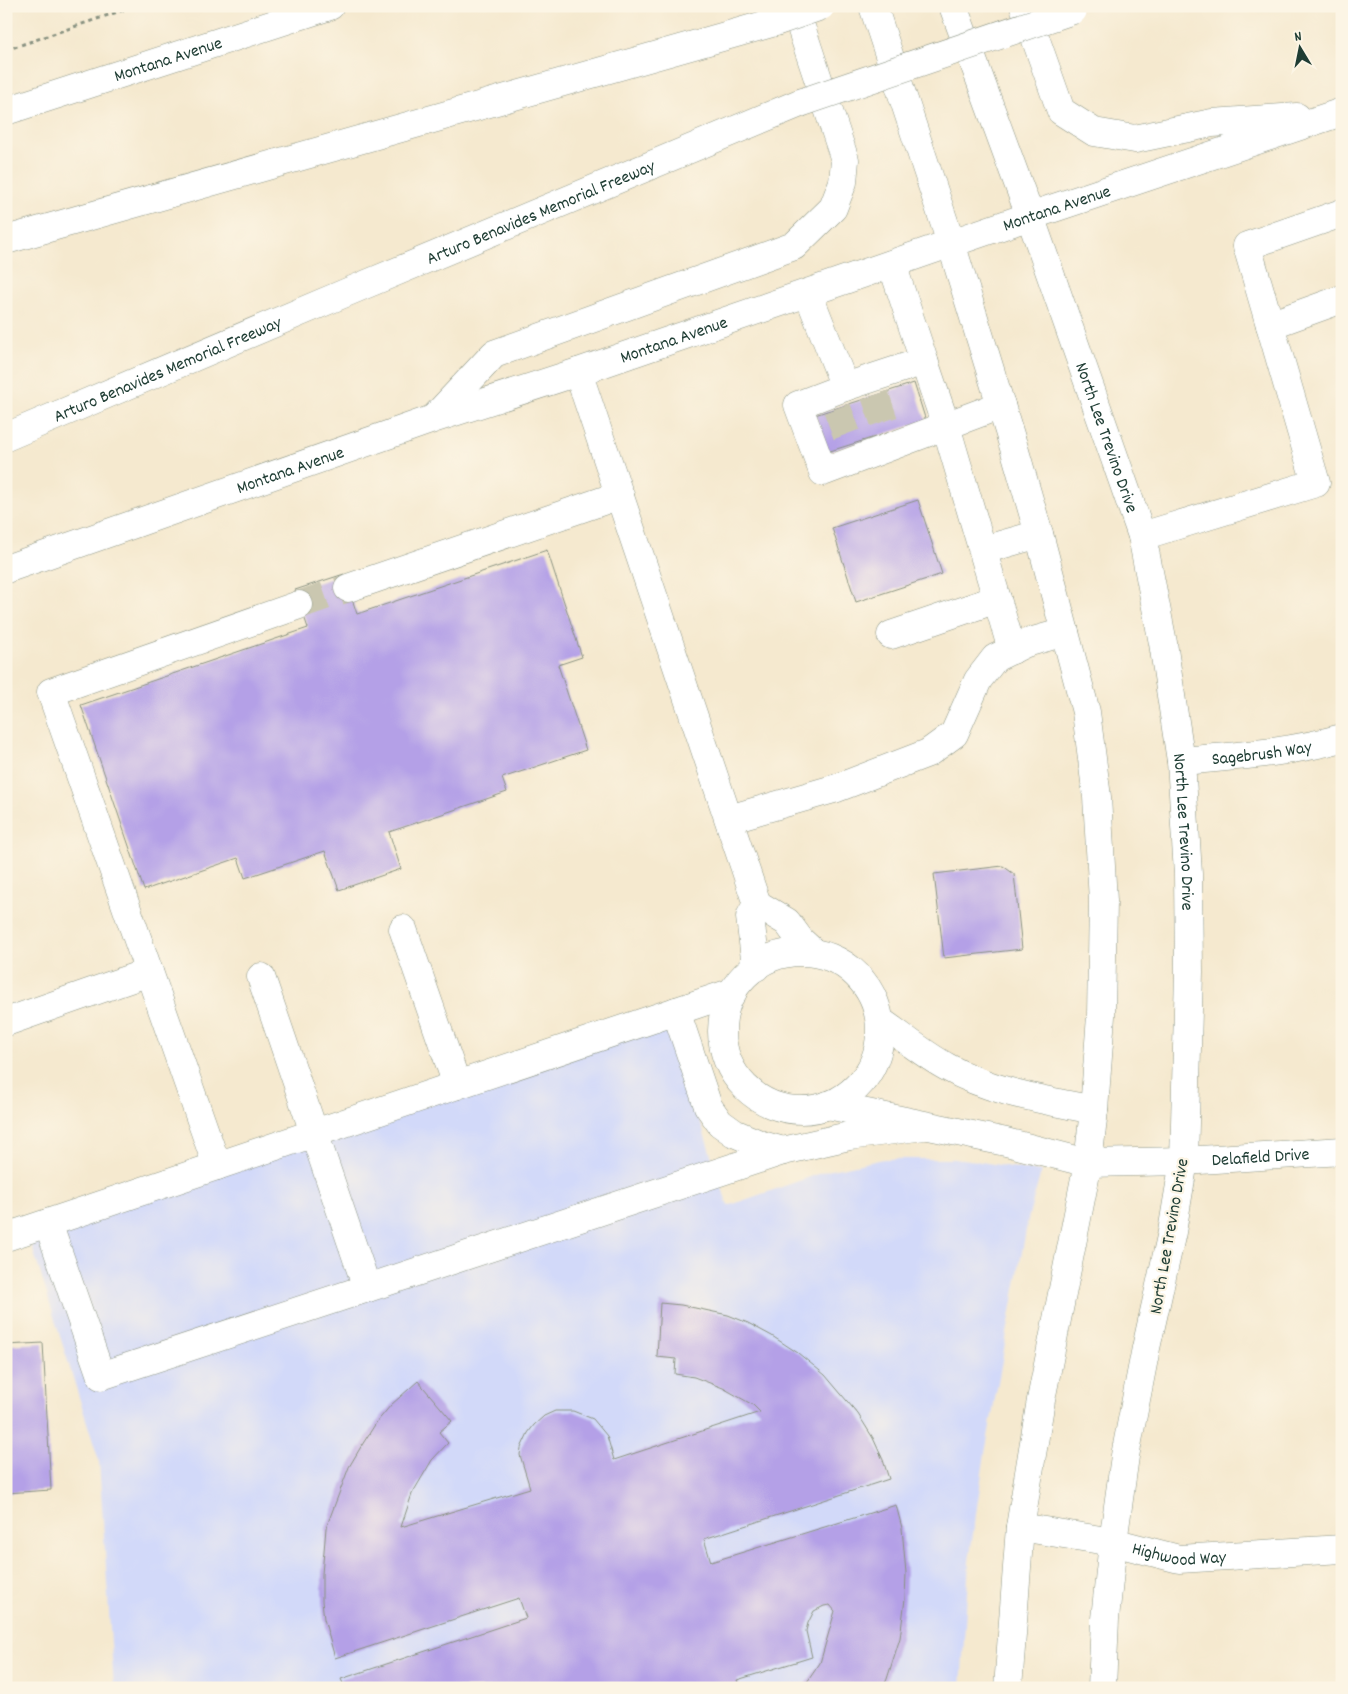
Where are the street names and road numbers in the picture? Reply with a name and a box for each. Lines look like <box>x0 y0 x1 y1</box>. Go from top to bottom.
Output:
street label: Montana Avenue <box>111 32 226 90</box>
street label: Arturo Benavides Memorial Freeway <box>423 155 660 273</box>
street label: Montana Avenue <box>1000 180 1114 239</box>
street label: Arturo Benavides Memorial Freeway <box>50 311 287 430</box>
street label: Montana Avenue <box>617 311 731 372</box>
street label: North Lee Trevino Drive <box>1067 359 1143 517</box>
street label: Montana Avenue <box>234 441 348 502</box>
street label: Sagebrush Way <box>1211 736 1315 773</box>
street label: North Lee Trevino Drive <box>1165 752 1198 911</box>
street label: Delafield Drive <box>1211 1143 1310 1174</box>
street label: North Lee Trevino Drive <box>1144 1157 1196 1316</box>
street label: Highwood Way <box>1129 1537 1228 1574</box>

